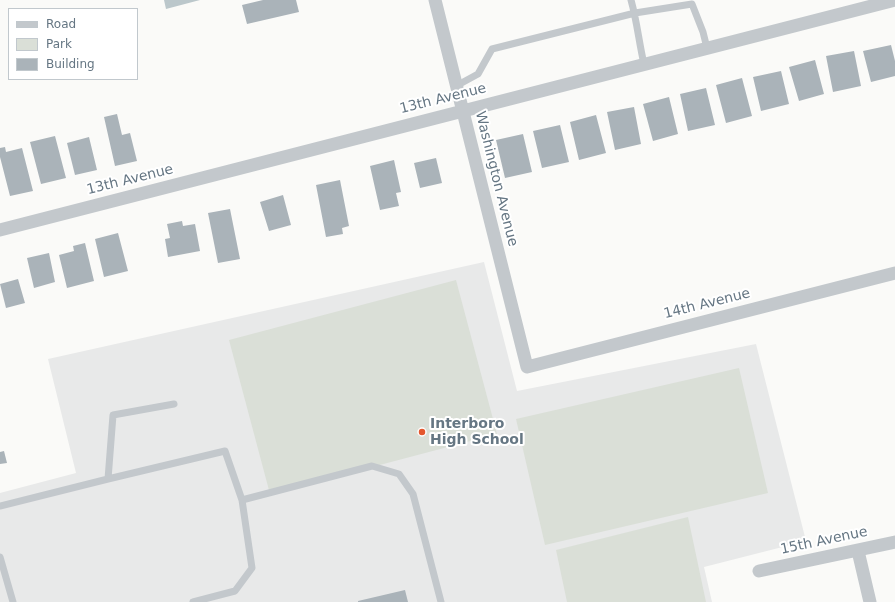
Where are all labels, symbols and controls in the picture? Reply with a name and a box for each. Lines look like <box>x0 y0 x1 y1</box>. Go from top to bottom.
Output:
legend <box>8 8 138 80</box>
text: Road <box>46 17 76 31</box>
text: Park <box>46 37 72 51</box>
text: Building <box>46 57 95 71</box>
street label: 13th Avenue <box>398 80 488 118</box>
street label: Washington Avenue <box>471 110 521 248</box>
street label: 13th Avenue <box>85 161 175 199</box>
street label: 14th Avenue <box>662 285 752 323</box>
place label: Interboro High School <box>430 416 524 448</box>
marker: Interboro High School <box>417 427 427 437</box>
street label: 15th Avenue <box>779 524 869 558</box>

